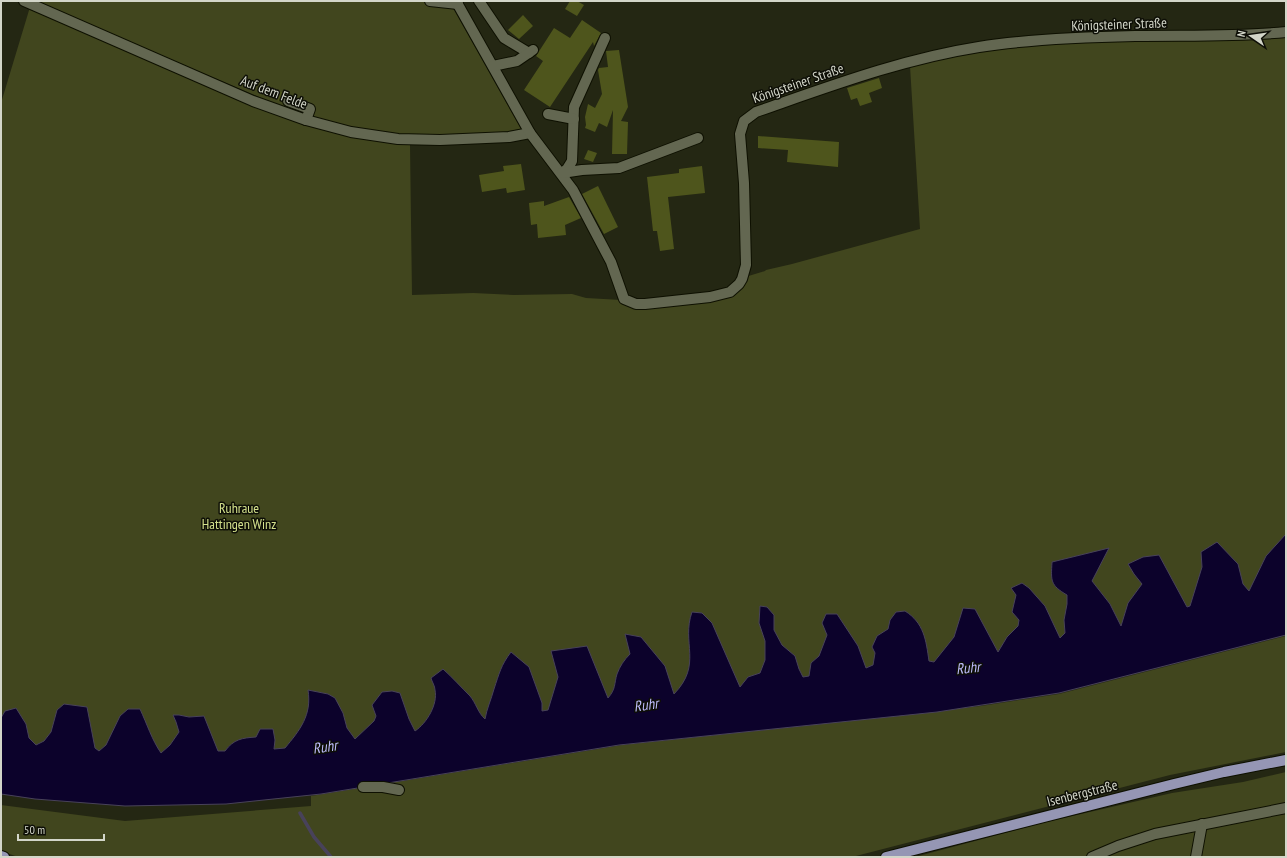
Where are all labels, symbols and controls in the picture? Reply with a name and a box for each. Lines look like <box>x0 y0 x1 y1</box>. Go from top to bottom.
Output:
street label: Königsteiner Straße <box>1071 13 1167 35</box>
north arrow <box>1231 16 1271 56</box>
text: N <box>1234 29 1249 38</box>
street label: Königsteiner Straße <box>750 59 846 107</box>
street label: Auf dem Felde <box>238 71 310 113</box>
park label: Ruhraue Hattingen Winz <box>202 499 276 533</box>
water label: Ruhr <box>955 657 983 678</box>
water label: Ruhr <box>633 693 661 716</box>
water label: Ruhr <box>312 735 340 758</box>
street label: Isenbergstraße <box>1045 775 1119 810</box>
scale bar <box>18 816 104 842</box>
text: 50 m <box>24 822 45 837</box>

